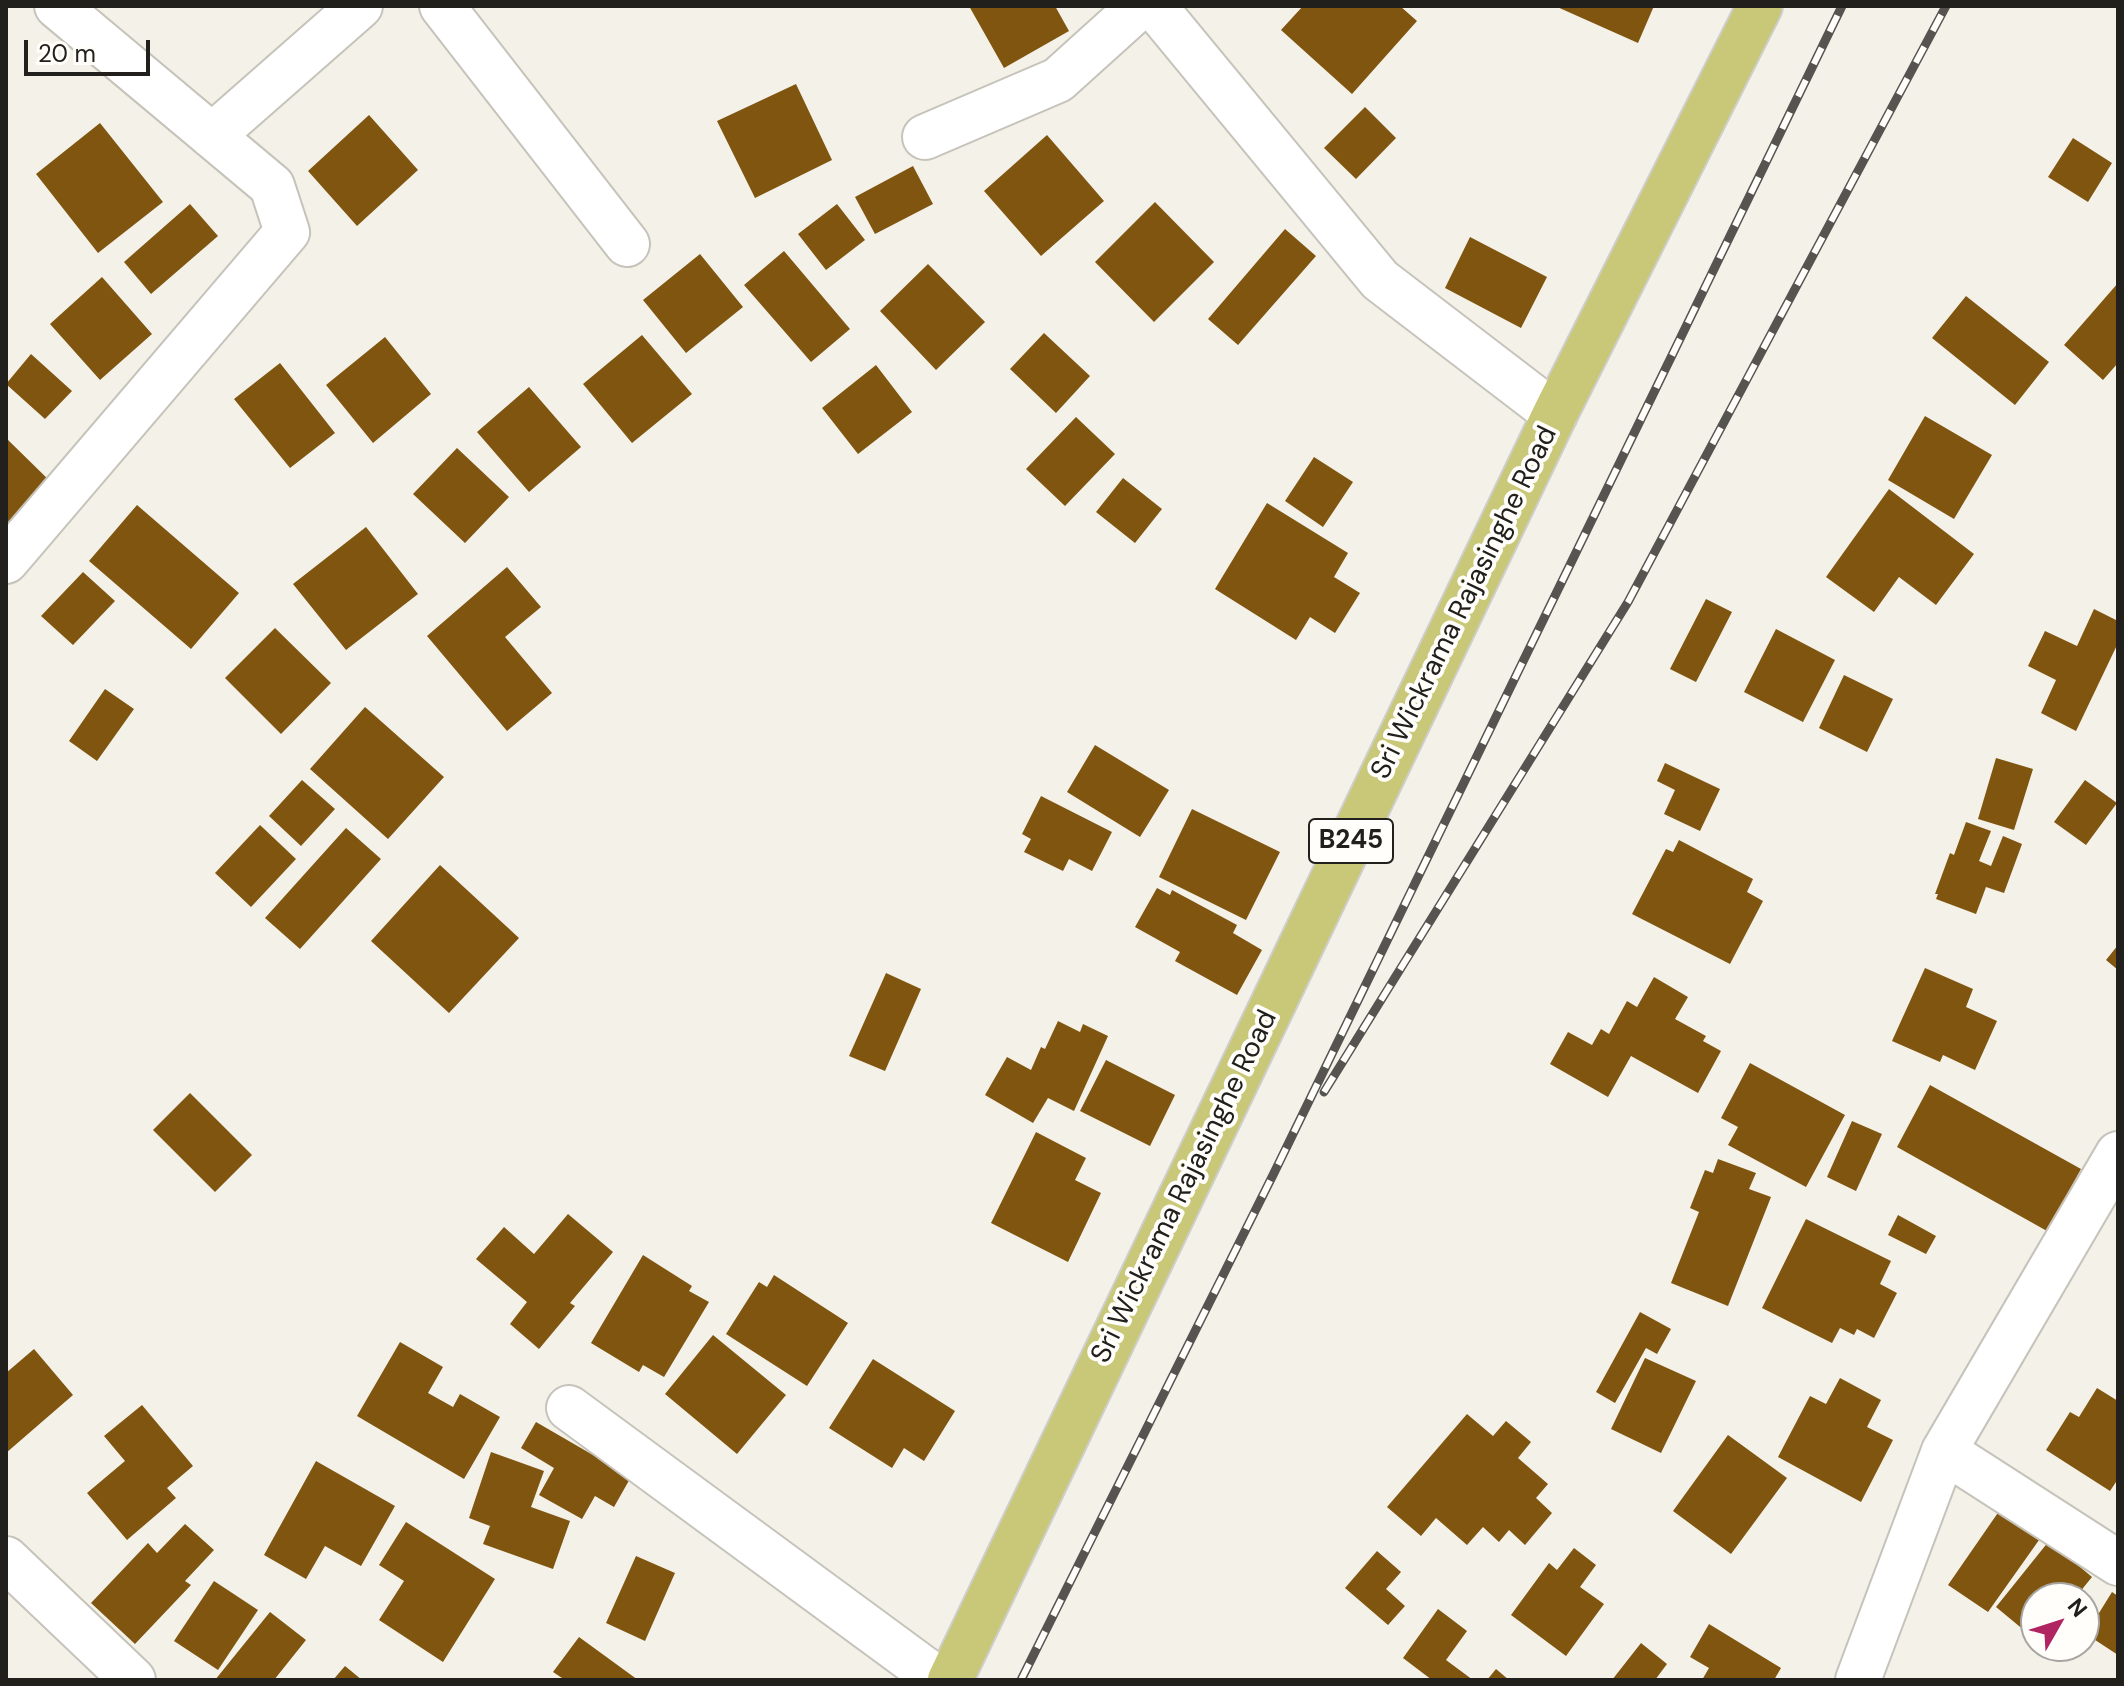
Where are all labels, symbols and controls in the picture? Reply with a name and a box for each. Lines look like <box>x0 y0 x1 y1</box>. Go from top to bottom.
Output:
scale bar <box>28 24 154 74</box>
text: 20 m <box>38 38 96 69</box>
street label: Sri Wickrama Rajasinghe Road <box>1365 421 1565 785</box>
road number: B245 <box>1309 819 1393 863</box>
street label: Sri Wickrama Rajasinghe Road <box>1085 1005 1285 1369</box>
north arrow <box>2020 1582 2100 1662</box>
text: N <box>2061 1592 2094 1623</box>

